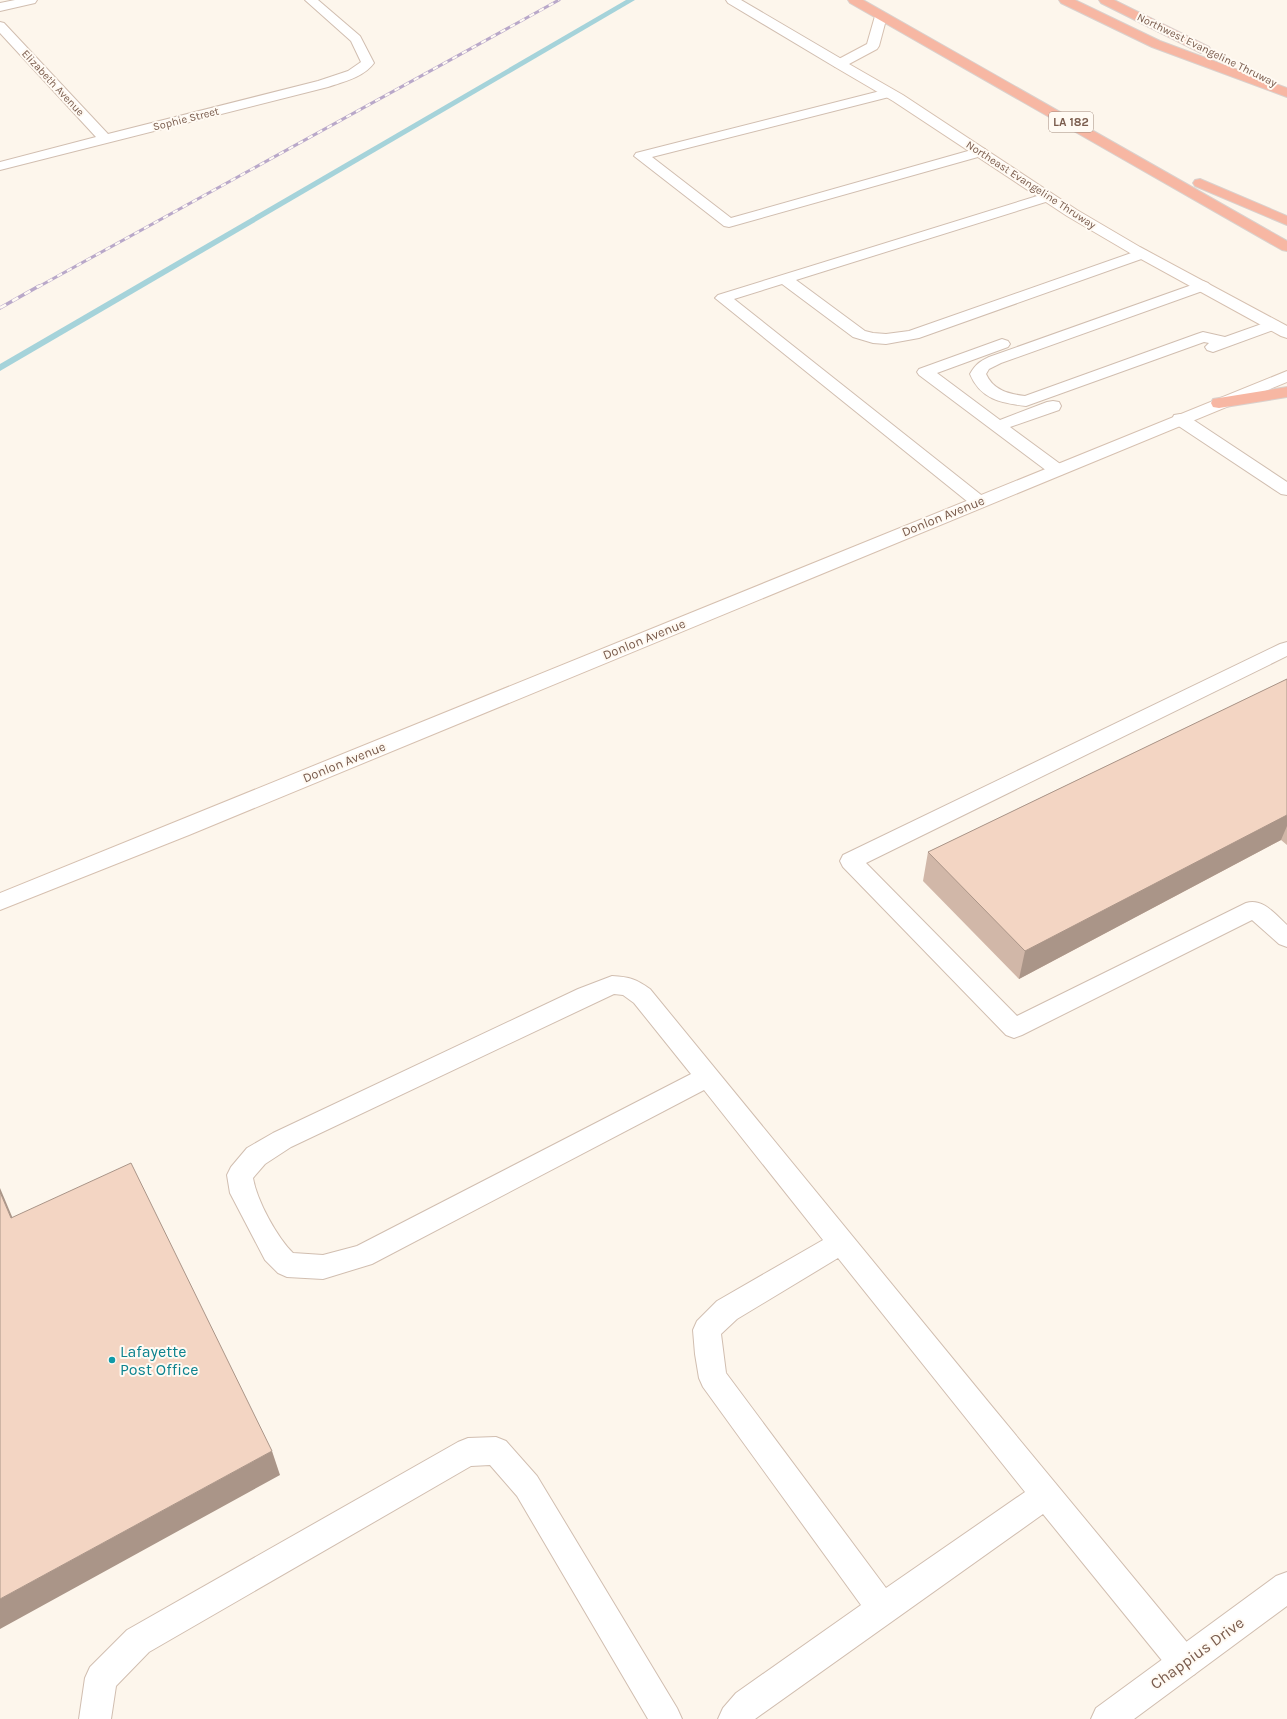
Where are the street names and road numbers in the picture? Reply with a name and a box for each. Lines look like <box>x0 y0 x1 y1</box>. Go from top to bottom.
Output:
street label: Northwest Evangeline Thruway <box>1135 10 1279 90</box>
street label: Elizabeth Avenue <box>19 47 87 119</box>
street label: Sophie Street <box>152 105 220 133</box>
road number: LA 182 <box>1049 112 1093 132</box>
street label: Northeast Evangeline Thruway <box>964 138 1098 232</box>
street label: Donlon Avenue <box>899 492 987 539</box>
street label: Donlon Avenue <box>600 615 688 662</box>
street label: Donlon Avenue <box>300 738 388 785</box>
street label: Chappius Drive <box>1147 1613 1247 1693</box>

